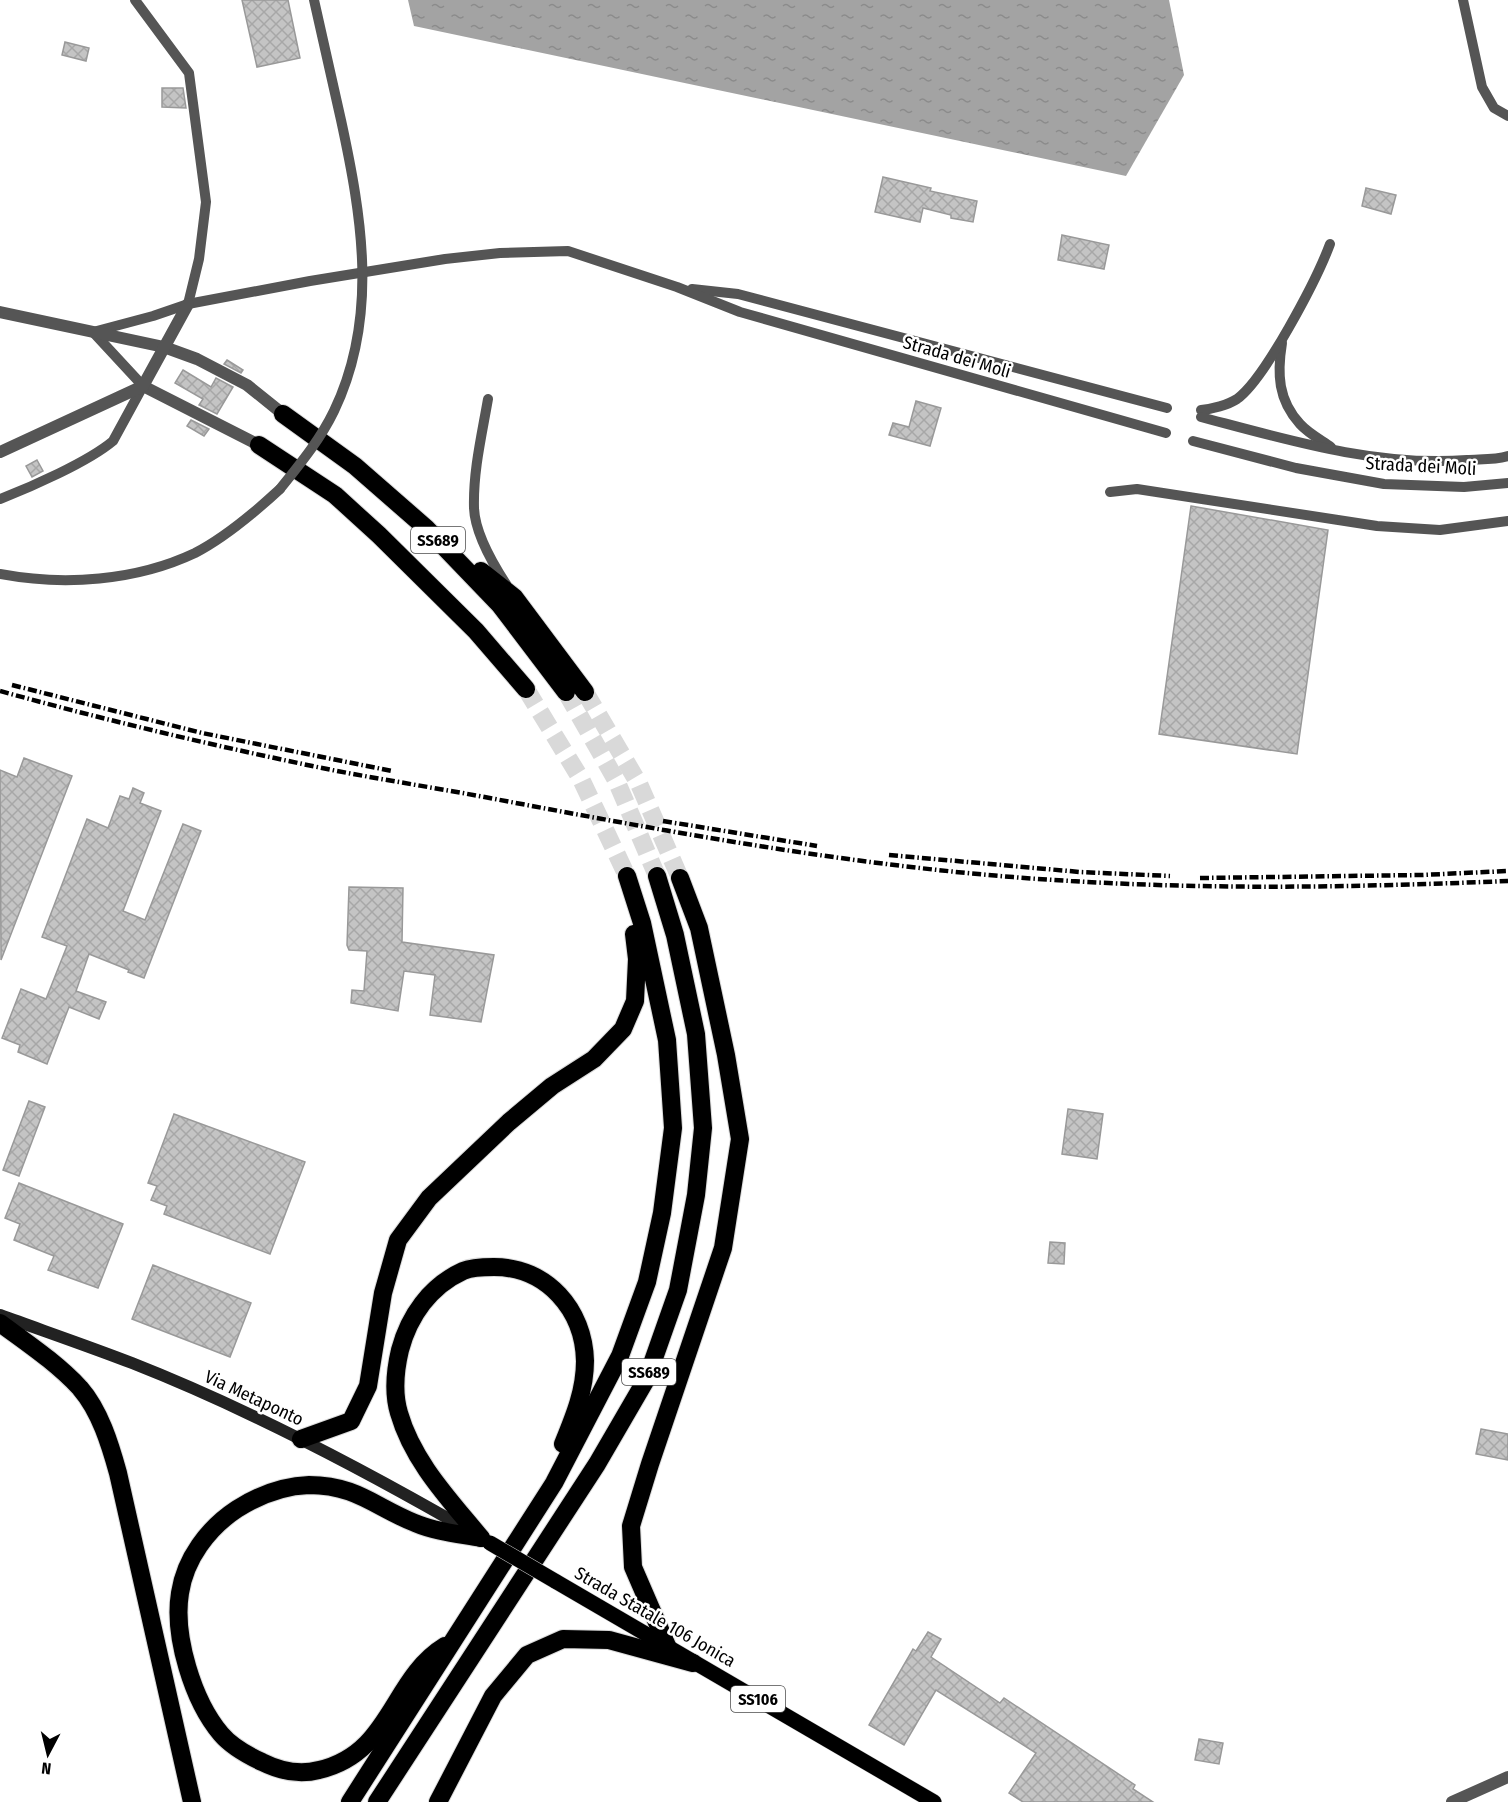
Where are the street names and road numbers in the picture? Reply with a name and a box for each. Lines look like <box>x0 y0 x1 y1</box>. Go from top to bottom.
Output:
street label: Strada dei Moli <box>901 331 1013 383</box>
street label: Strada dei Moli <box>1365 452 1477 480</box>
road number: SS689 <box>411 527 465 553</box>
road number: SS689 <box>622 1359 676 1385</box>
street label: Via Metaponto <box>201 1365 307 1431</box>
street label: Strada Statale 106 Jonica <box>571 1562 739 1672</box>
road number: SS106 <box>731 1686 785 1712</box>

